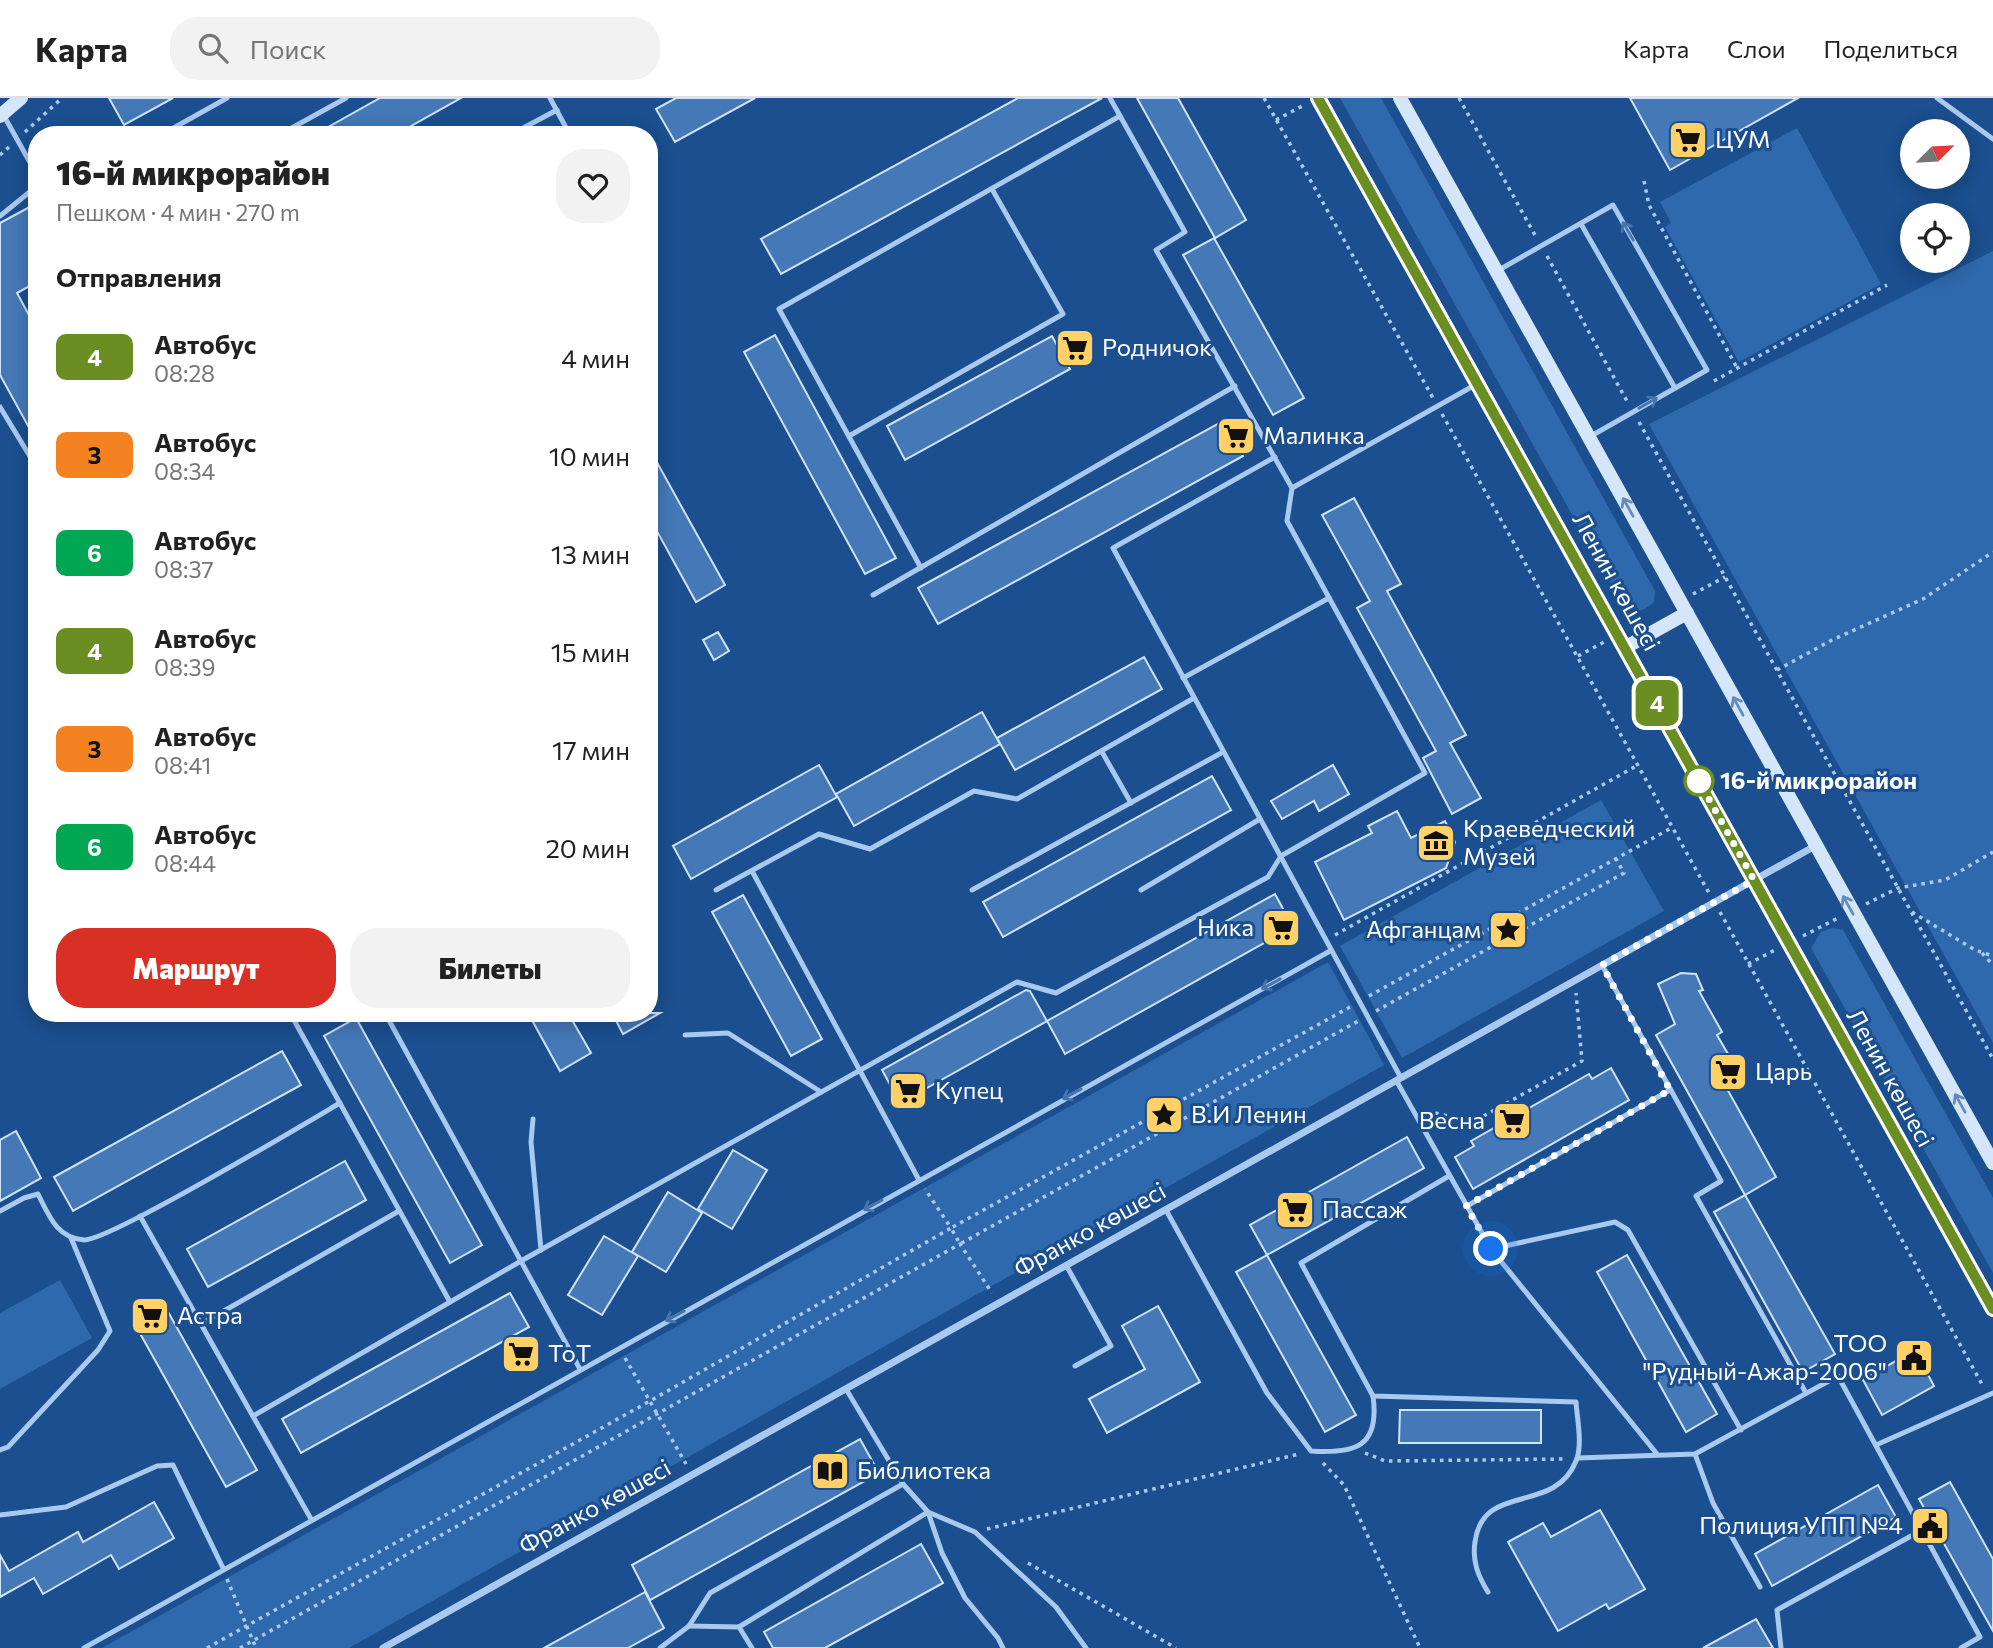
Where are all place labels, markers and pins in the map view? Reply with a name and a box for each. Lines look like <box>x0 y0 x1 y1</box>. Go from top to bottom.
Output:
supermarket icon: ЦУМ <box>1667 119 1709 161</box>
place label: ЦУМ <box>1715 124 1770 153</box>
supermarket icon: Родничок <box>1054 327 1096 369</box>
place label: Родничок <box>1102 332 1212 361</box>
supermarket icon: Малинка <box>1215 415 1257 457</box>
place label: Малинка <box>1263 420 1365 449</box>
place label: 16-й микрорайон <box>1720 765 1917 794</box>
marker: 16-й микрорайон <box>1684 766 1714 796</box>
place label: Краеведческий Музей <box>1463 813 1635 870</box>
museum icon: Краеведческий Музей <box>1415 822 1457 864</box>
supermarket icon: Ника <box>1260 907 1302 949</box>
place icon: Афганцам <box>1487 909 1529 951</box>
place label: Ника <box>1197 912 1254 941</box>
place label: Афганцам <box>1366 914 1481 943</box>
supermarket icon: Царь <box>1707 1051 1749 1093</box>
place label: Царь <box>1755 1056 1812 1085</box>
supermarket icon: Купец <box>887 1070 929 1112</box>
place label: Купец <box>935 1075 1003 1104</box>
place icon: В.И Ленин <box>1143 1094 1185 1136</box>
place label: В.И Ленин <box>1191 1099 1307 1128</box>
supermarket icon: Весна <box>1491 1100 1533 1142</box>
place label: Весна <box>1419 1105 1485 1134</box>
supermarket icon: Пассаж <box>1274 1189 1316 1231</box>
place label: Пассаж <box>1322 1194 1408 1223</box>
supermarket icon: Астра <box>129 1295 171 1337</box>
place label: Астра <box>177 1300 243 1329</box>
place label: ТОО "Рудный-Ажар-2006" <box>1643 1328 1887 1385</box>
supermarket icon: ТоТ <box>500 1333 542 1375</box>
public building icon: ТОО "Рудный-Ажар-2006" <box>1893 1337 1935 1379</box>
place label: ТоТ <box>548 1338 591 1367</box>
library icon: Библиотека <box>809 1450 851 1492</box>
place label: Библиотека <box>857 1455 991 1484</box>
public building icon: Полиция УПП №4 <box>1909 1505 1951 1547</box>
place label: Полиция УПП №4 <box>1699 1510 1903 1539</box>

